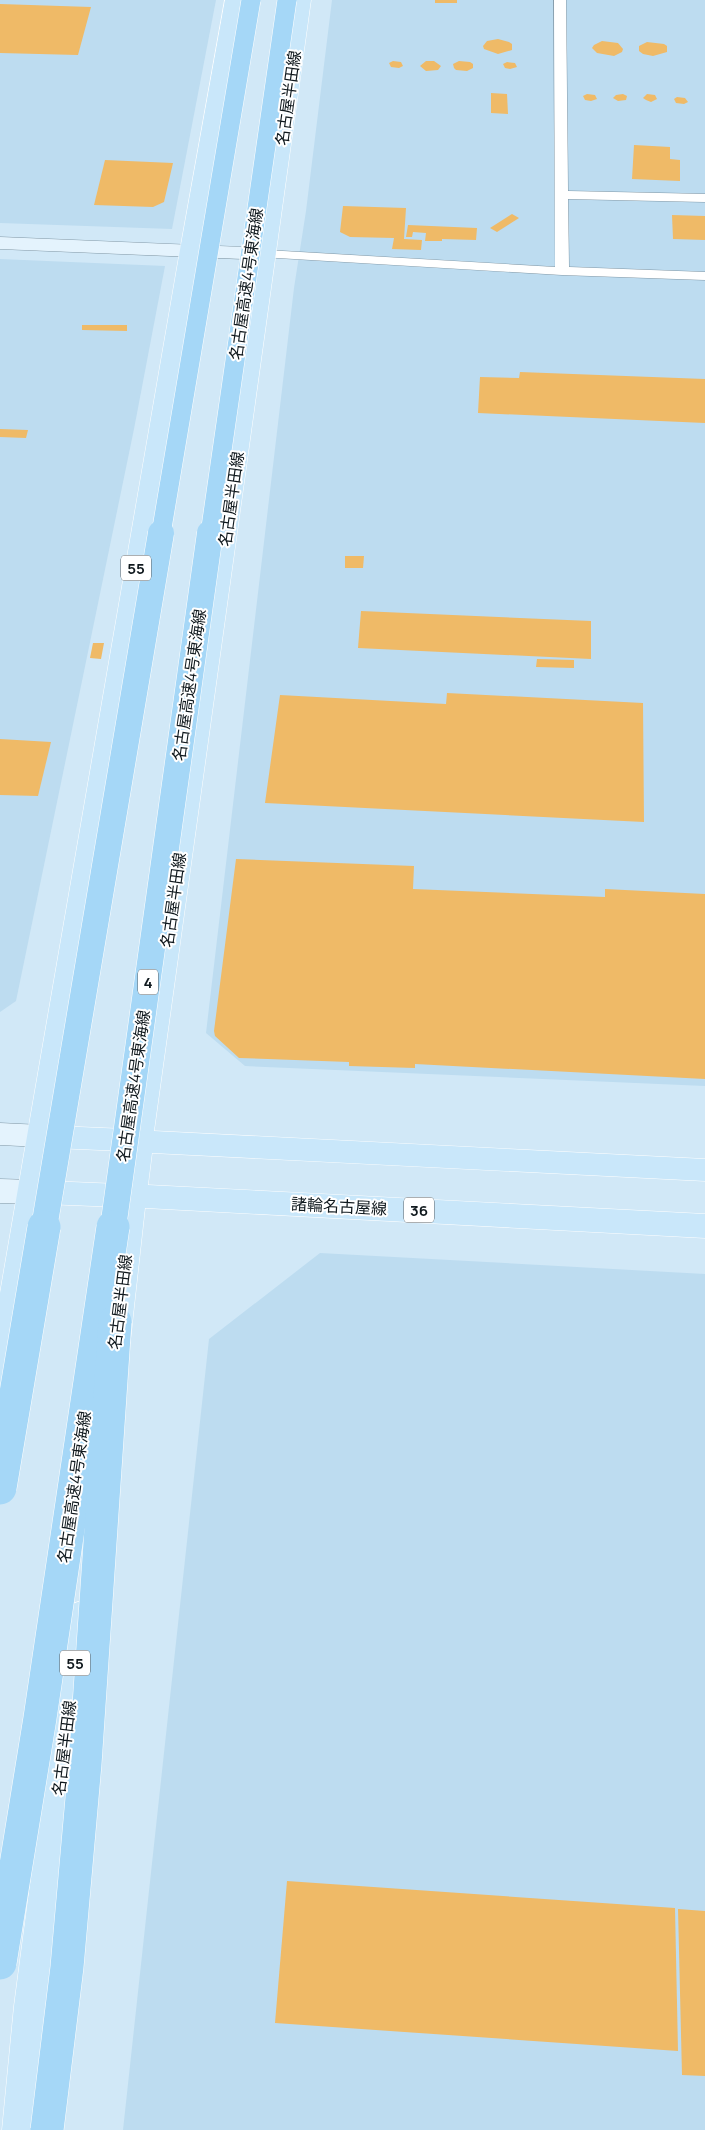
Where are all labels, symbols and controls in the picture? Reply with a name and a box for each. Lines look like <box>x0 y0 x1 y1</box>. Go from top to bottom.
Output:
street label: 名古屋半田線 <box>270 49 306 147</box>
street label: 名古屋高速4号東海線 <box>224 206 268 362</box>
street label: 名古屋半田線 <box>213 450 249 548</box>
road number: 55 <box>121 556 151 580</box>
street label: 名古屋高速4号東海線 <box>167 607 211 763</box>
street label: 名古屋半田線 <box>155 851 191 949</box>
road number: 4 <box>138 970 158 994</box>
street label: 名古屋高速4号東海線 <box>111 1008 155 1164</box>
street label: 諸輪名古屋線 <box>290 1193 388 1219</box>
road number: 36 <box>404 1198 434 1222</box>
street label: 名古屋半田線 <box>103 1253 137 1351</box>
street label: 名古屋高速4号東海線 <box>52 1409 96 1565</box>
road number: 55 <box>60 1650 90 1676</box>
street label: 名古屋半田線 <box>47 1699 81 1797</box>

